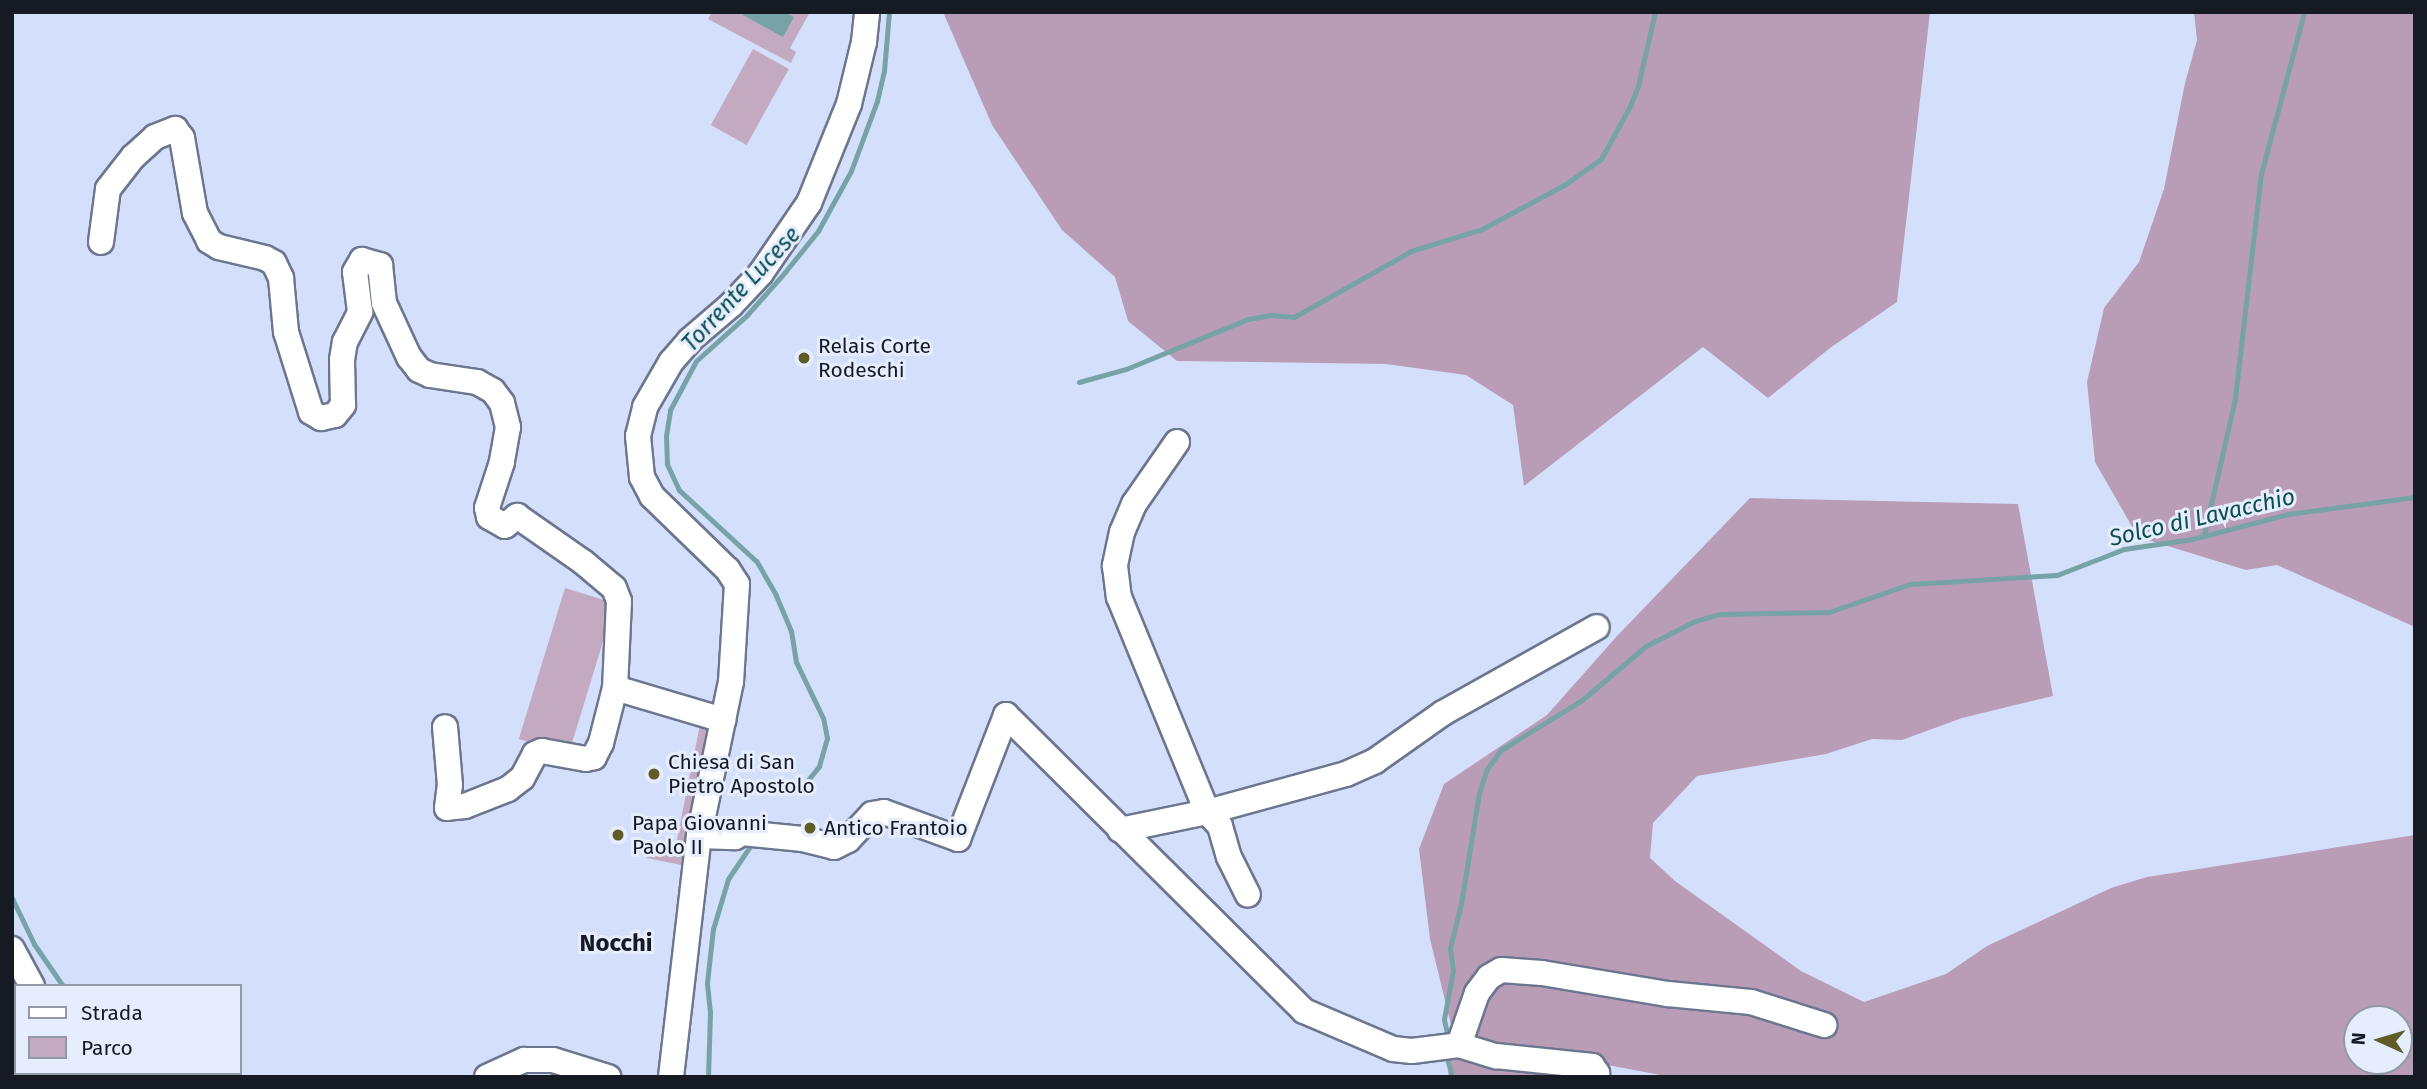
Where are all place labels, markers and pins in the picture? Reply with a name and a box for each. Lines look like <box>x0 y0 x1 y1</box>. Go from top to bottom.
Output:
place label: Relais Corte Rodeschi <box>818 333 931 383</box>
marker: Relais Corte Rodeschi <box>796 350 812 366</box>
place label: Chiesa di San Pietro Apostolo <box>668 749 815 799</box>
marker: Chiesa di San Pietro Apostolo <box>646 766 662 782</box>
place label: Papa Giovanni Paolo II <box>632 810 767 860</box>
place label: Antico Frantoio <box>824 815 968 841</box>
marker: Antico Frantoio <box>802 820 818 836</box>
marker: Papa Giovanni Paolo II <box>610 827 626 843</box>

